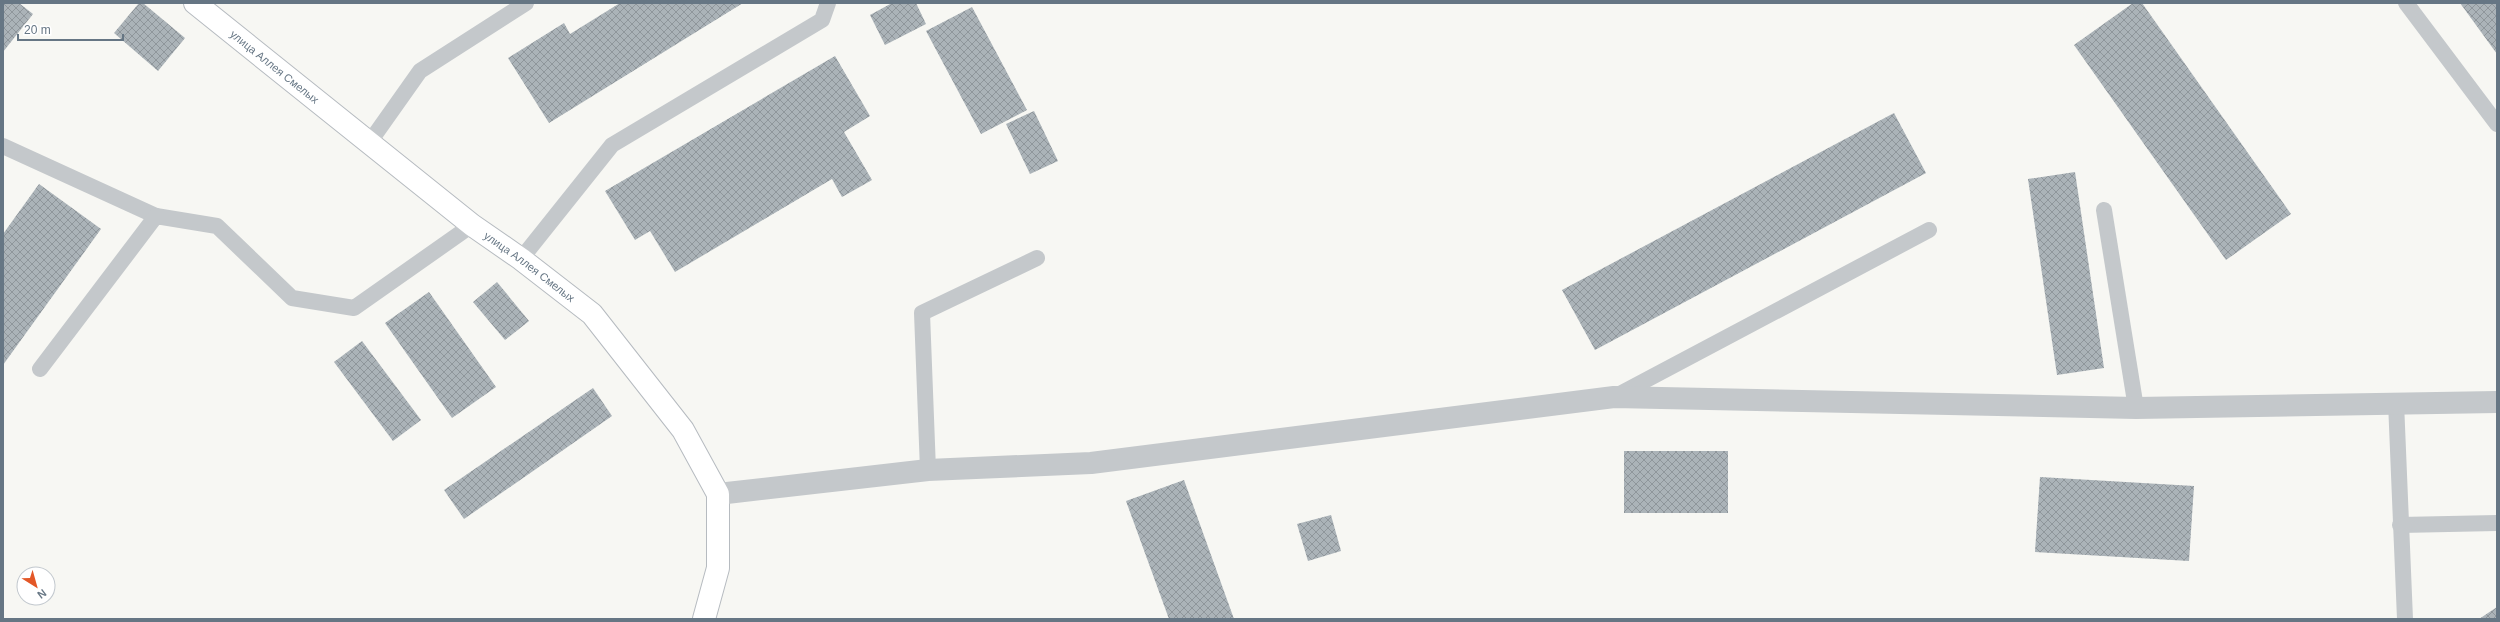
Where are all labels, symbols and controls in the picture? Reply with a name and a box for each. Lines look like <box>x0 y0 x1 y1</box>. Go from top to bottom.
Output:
scale bar <box>18 16 123 42</box>
text: 20 m <box>24 23 51 37</box>
street label: улица Аллея Смелых <box>228 28 322 106</box>
street label: улица Аллея Смелых <box>482 229 577 305</box>
north arrow <box>16 566 56 606</box>
text: N <box>35 587 49 601</box>

